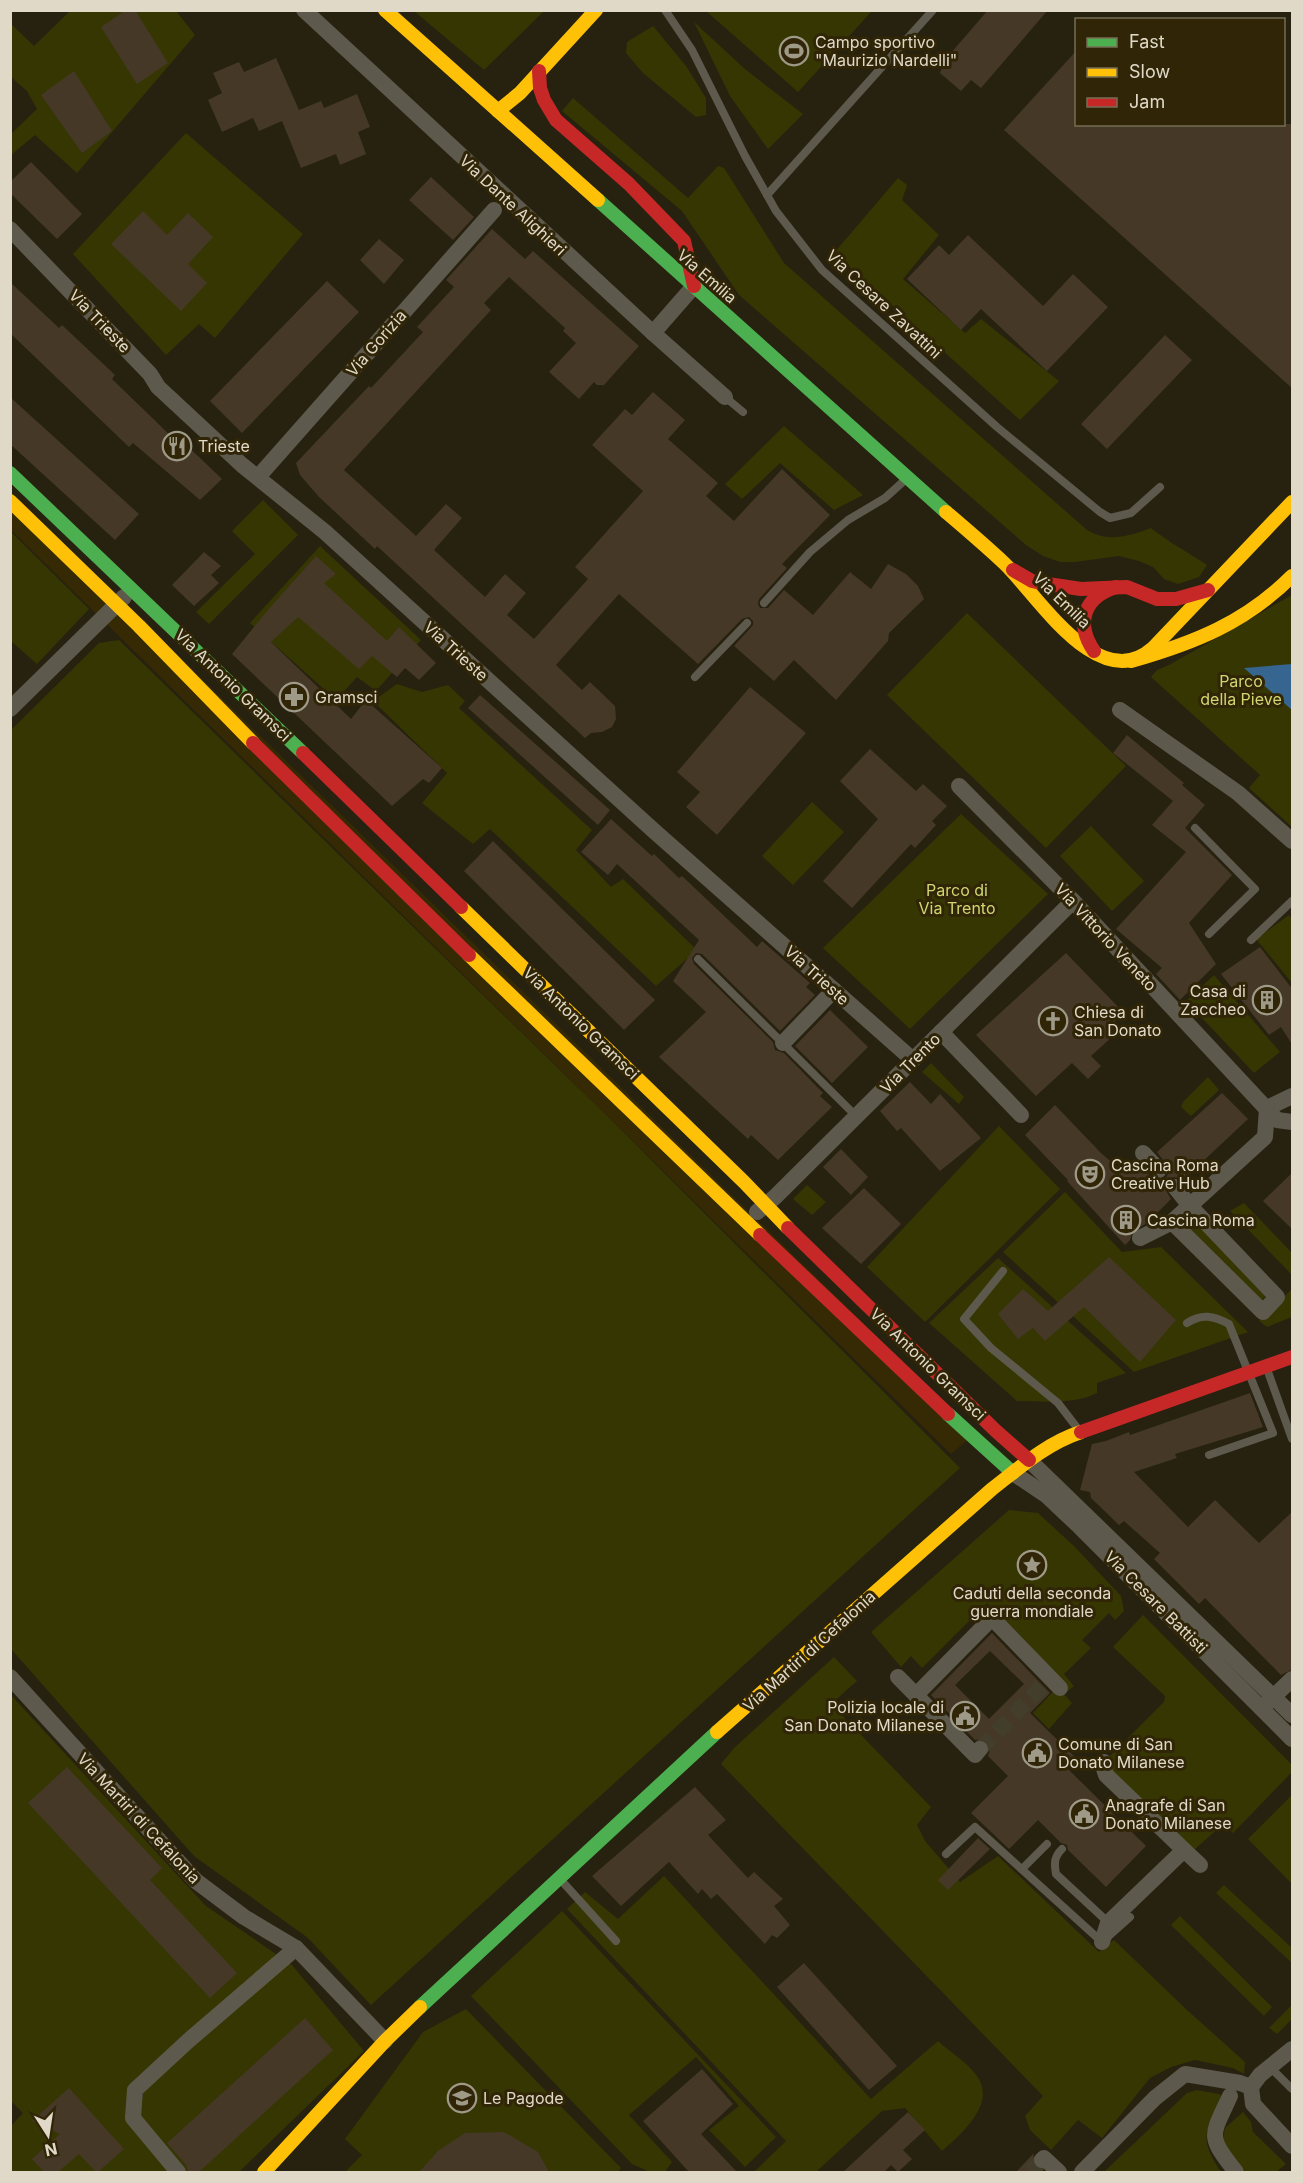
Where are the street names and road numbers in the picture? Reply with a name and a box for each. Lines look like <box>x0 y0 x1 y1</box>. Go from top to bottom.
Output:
street label: Via Dante Alighieri <box>455 150 571 260</box>
street label: Via Emilia <box>673 245 741 307</box>
street label: Via Cesare Zavattini <box>822 245 946 363</box>
street label: Via Trieste <box>65 285 135 357</box>
street label: Via Gorizia <box>342 306 410 380</box>
street label: Via Emilia <box>1029 568 1095 632</box>
street label: Via Trieste <box>420 617 492 685</box>
street label: Via Antonio Gramsci <box>171 625 295 745</box>
street label: Via Vittorio Veneto <box>1051 879 1161 995</box>
street label: Via Trieste <box>781 941 853 1009</box>
street label: Via Antonio Gramsci <box>519 963 643 1083</box>
street label: Via Trento <box>876 1029 944 1097</box>
street label: Via Antonio Gramsci <box>866 1304 990 1424</box>
street label: Via Cesare Battisti <box>1100 1546 1212 1658</box>
street label: Via Martiri di Cefalonia <box>739 1586 879 1716</box>
street label: Via Martiri di Cefalonia <box>73 1748 205 1888</box>

